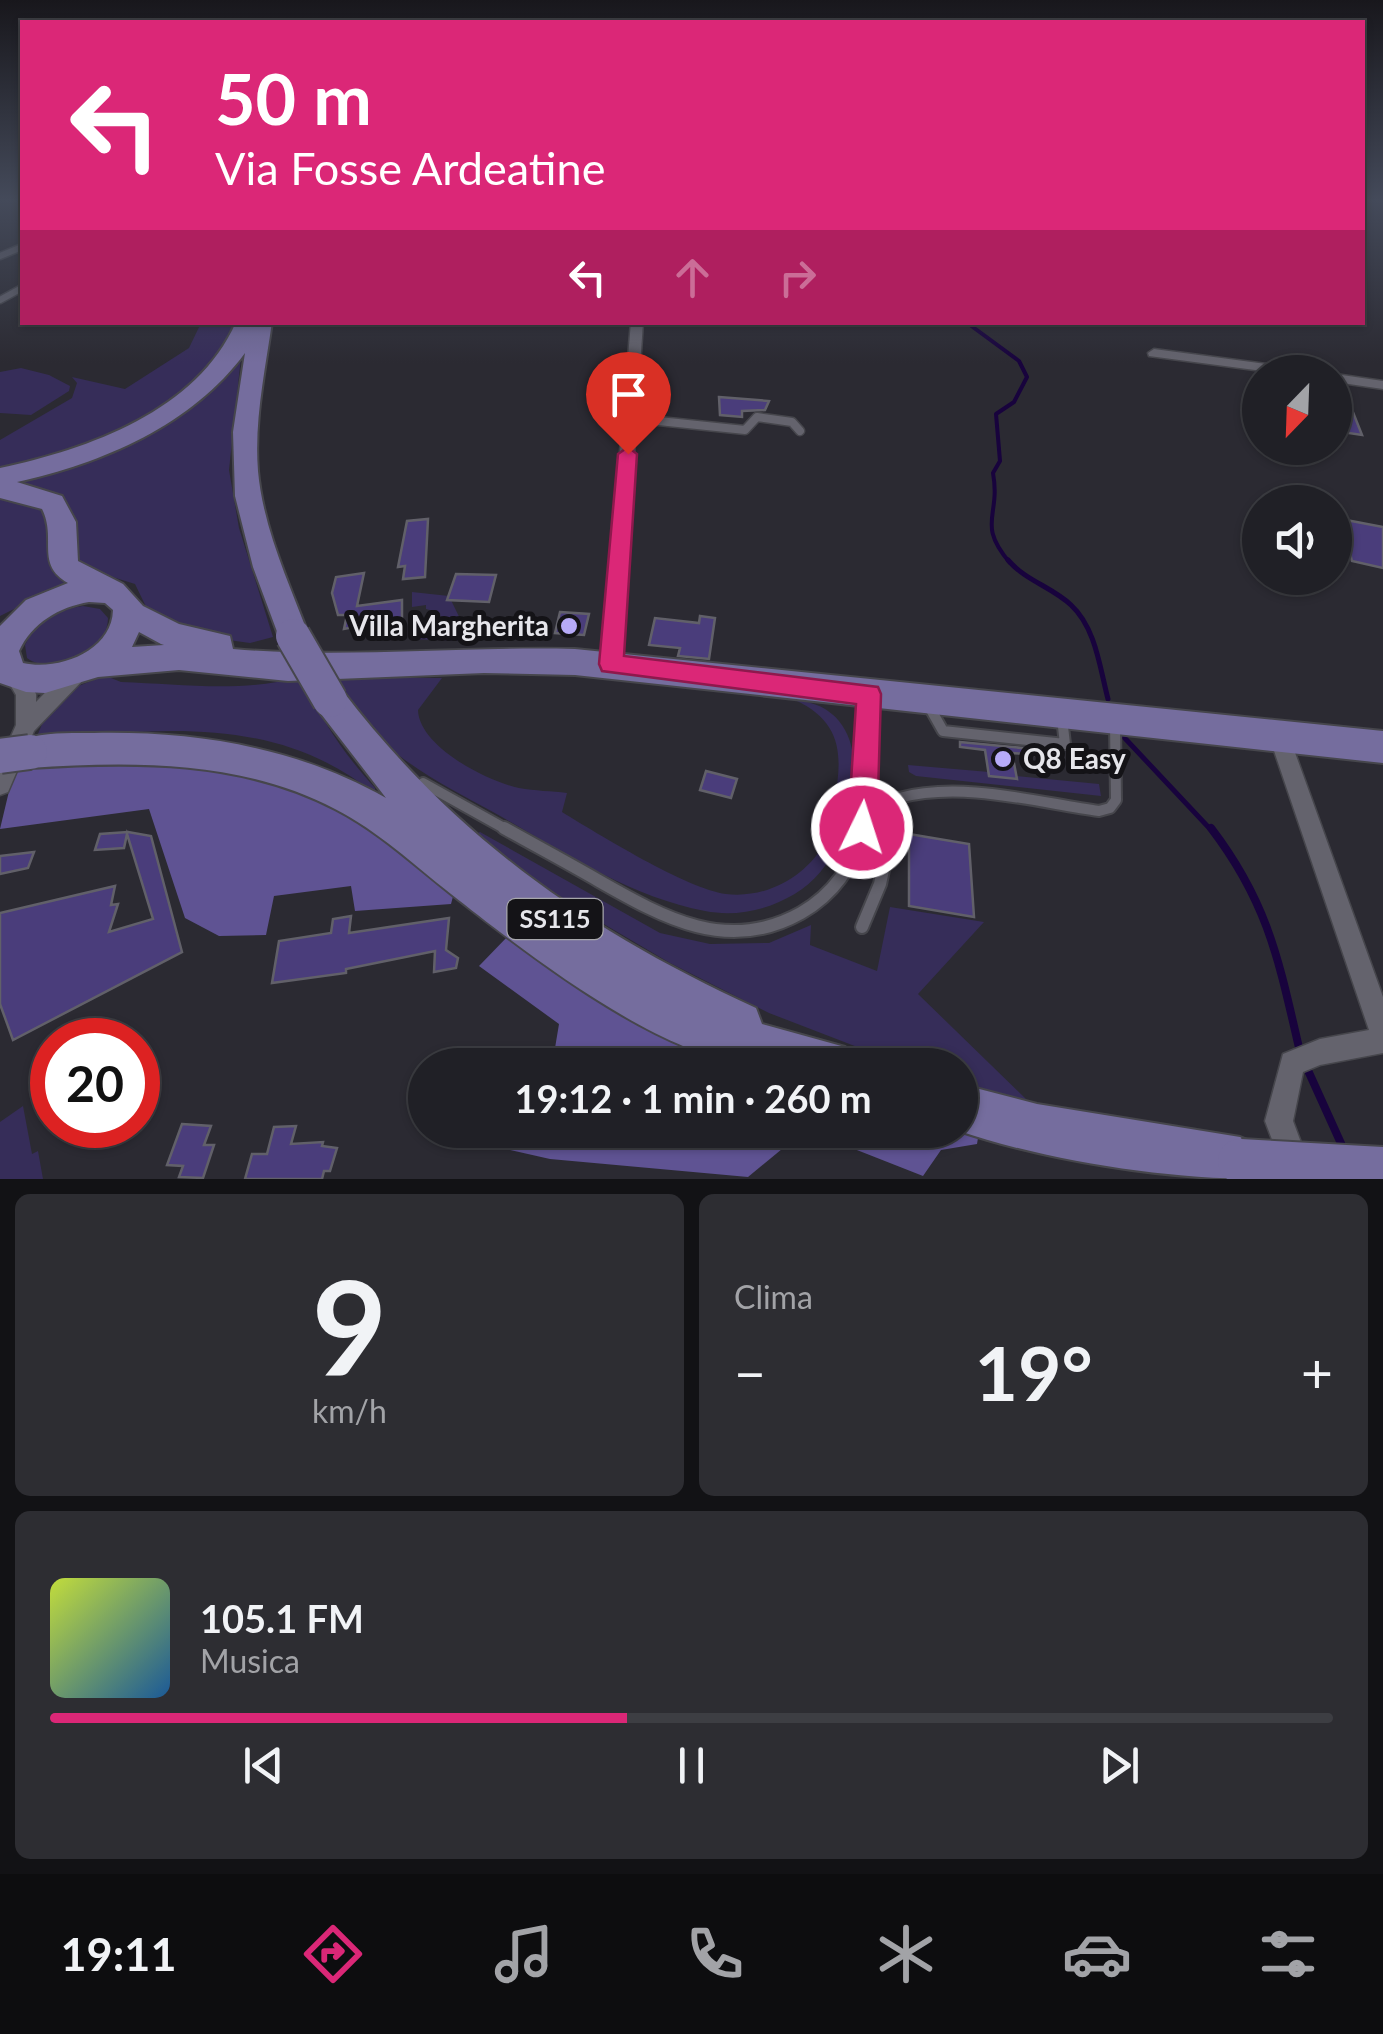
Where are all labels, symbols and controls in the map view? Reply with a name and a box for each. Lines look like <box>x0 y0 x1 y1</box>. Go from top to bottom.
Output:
text: 50 m <box>215 56 372 140</box>
icon: left <box>50 60 180 190</box>
text: Via Fosse Ardeatine <box>215 141 605 195</box>
icon: left <box>560 250 615 305</box>
icon: ahead <box>665 250 720 305</box>
icon: right <box>770 250 825 305</box>
pin <box>586 352 671 455</box>
north arrow <box>1242 355 1352 465</box>
map controls <box>1242 355 1352 595</box>
icon: arrive <box>601 367 656 422</box>
button: sound <box>1242 485 1352 595</box>
place label: Villa Margherita <box>348 608 549 642</box>
marker: Villa Margherita <box>558 615 580 637</box>
place label: Q8 Easy <box>1023 741 1126 775</box>
marker: Q8 Easy <box>992 748 1014 770</box>
position arrow <box>810 776 914 880</box>
road number: SS115 <box>508 899 602 939</box>
speed limit sign: 20 <box>30 1018 160 1148</box>
text: 19:12 · 1 min · 260 m <box>514 1075 872 1121</box>
text: 9 <box>312 1248 387 1404</box>
text: Clima <box>734 1277 813 1316</box>
text: 19° <box>974 1327 1093 1417</box>
text: − <box>734 1339 766 1405</box>
text: + <box>1301 1339 1333 1405</box>
text: km/h <box>312 1391 387 1430</box>
text: 105.1 FM <box>200 1595 364 1641</box>
text: Musica <box>200 1641 300 1680</box>
icon: previous <box>236 1738 291 1793</box>
icon: pause <box>664 1738 719 1793</box>
icon: next <box>1092 1738 1147 1793</box>
icon: directions <box>298 1919 368 1989</box>
icon: music <box>489 1919 559 1989</box>
icon: phone <box>680 1919 750 1989</box>
icon: climate <box>871 1919 941 1989</box>
icon: car <box>1062 1919 1132 1989</box>
icon: filters <box>1253 1919 1323 1989</box>
text: 19:11 <box>61 1927 177 1981</box>

